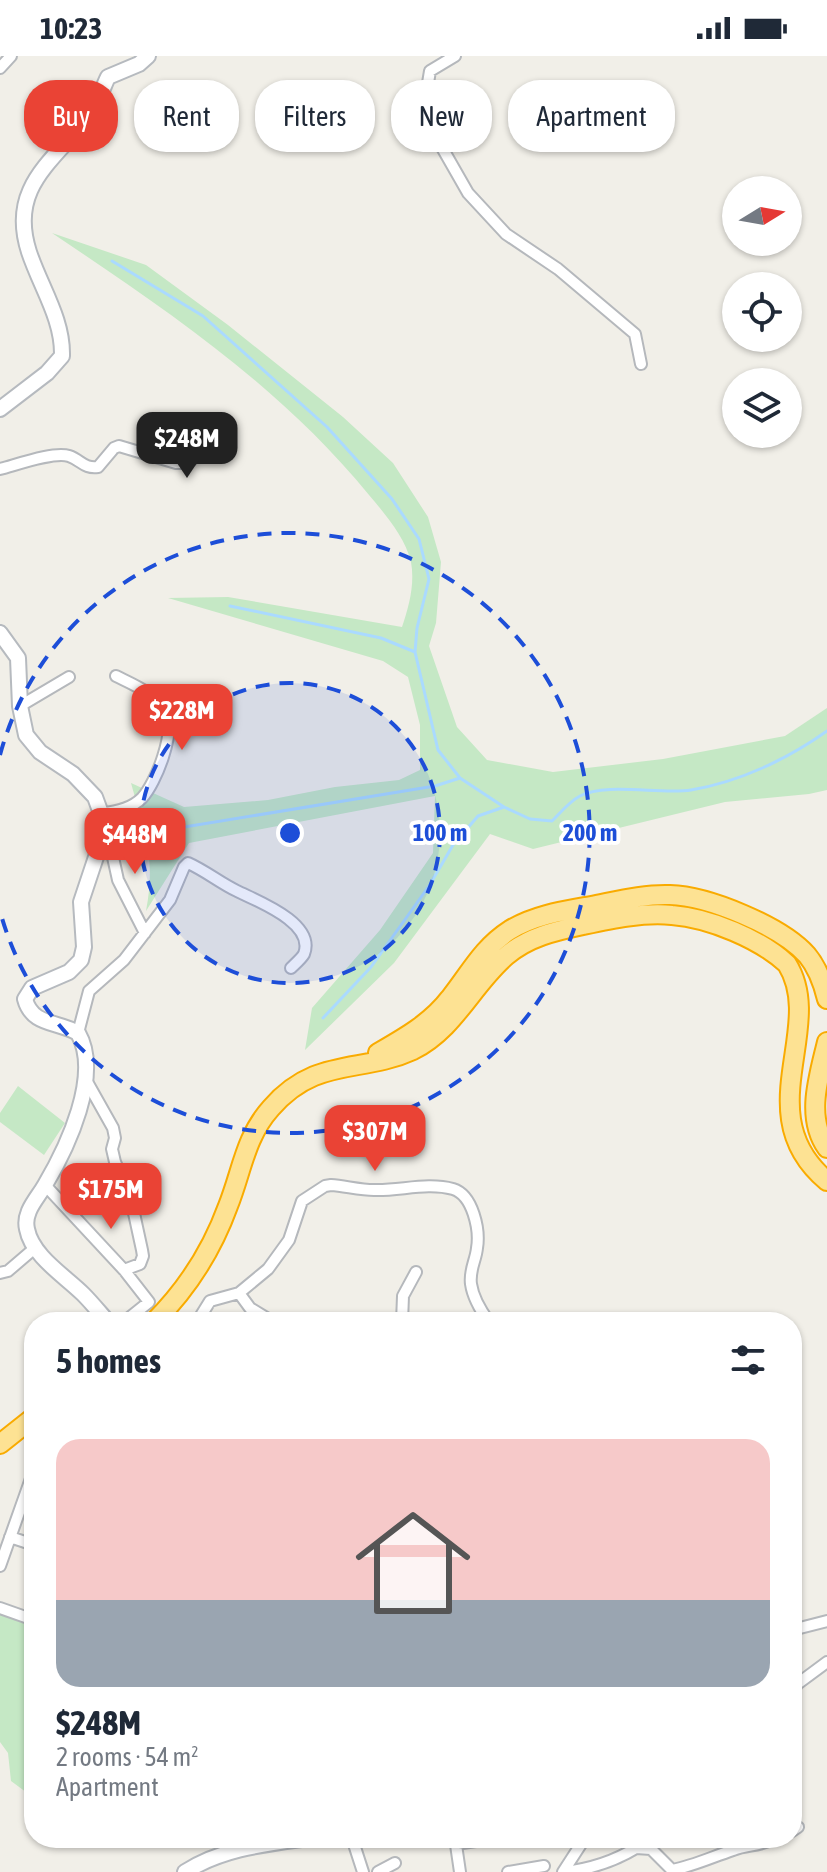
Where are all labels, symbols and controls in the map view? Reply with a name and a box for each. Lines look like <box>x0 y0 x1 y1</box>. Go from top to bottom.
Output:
text: 10:23 <box>40 11 102 45</box>
chip: Buy <box>24 80 118 152</box>
chip: Rent <box>134 80 239 152</box>
chip: Filters <box>255 80 375 152</box>
chip: New <box>391 80 492 152</box>
chip: Apartment <box>508 80 675 152</box>
north arrow <box>722 176 802 256</box>
map controls <box>722 176 802 448</box>
button: locate <box>722 272 802 352</box>
button: layers <box>722 368 802 448</box>
pin: $248M <box>131 412 243 480</box>
text: $248M <box>154 423 220 453</box>
pin: $228M <box>126 684 238 752</box>
text: $228M <box>149 695 215 725</box>
pin: $448M <box>79 808 191 876</box>
text: $448M <box>102 819 168 849</box>
centre of rings <box>276 819 304 847</box>
text: 100 m <box>413 819 467 846</box>
text: 200 m <box>563 819 617 846</box>
pin: $307M <box>319 1105 431 1173</box>
text: $307M <box>342 1116 408 1146</box>
pin: $175M <box>55 1163 167 1231</box>
text: $175M <box>78 1174 144 1204</box>
icon: filters <box>726 1338 770 1382</box>
text: 5 homes <box>56 1341 161 1380</box>
icon: home <box>341 1491 485 1635</box>
text: $248M <box>56 1703 141 1742</box>
text: 2 rooms · 54 m² <box>56 1742 198 1772</box>
text: Apartment <box>56 1772 159 1802</box>

